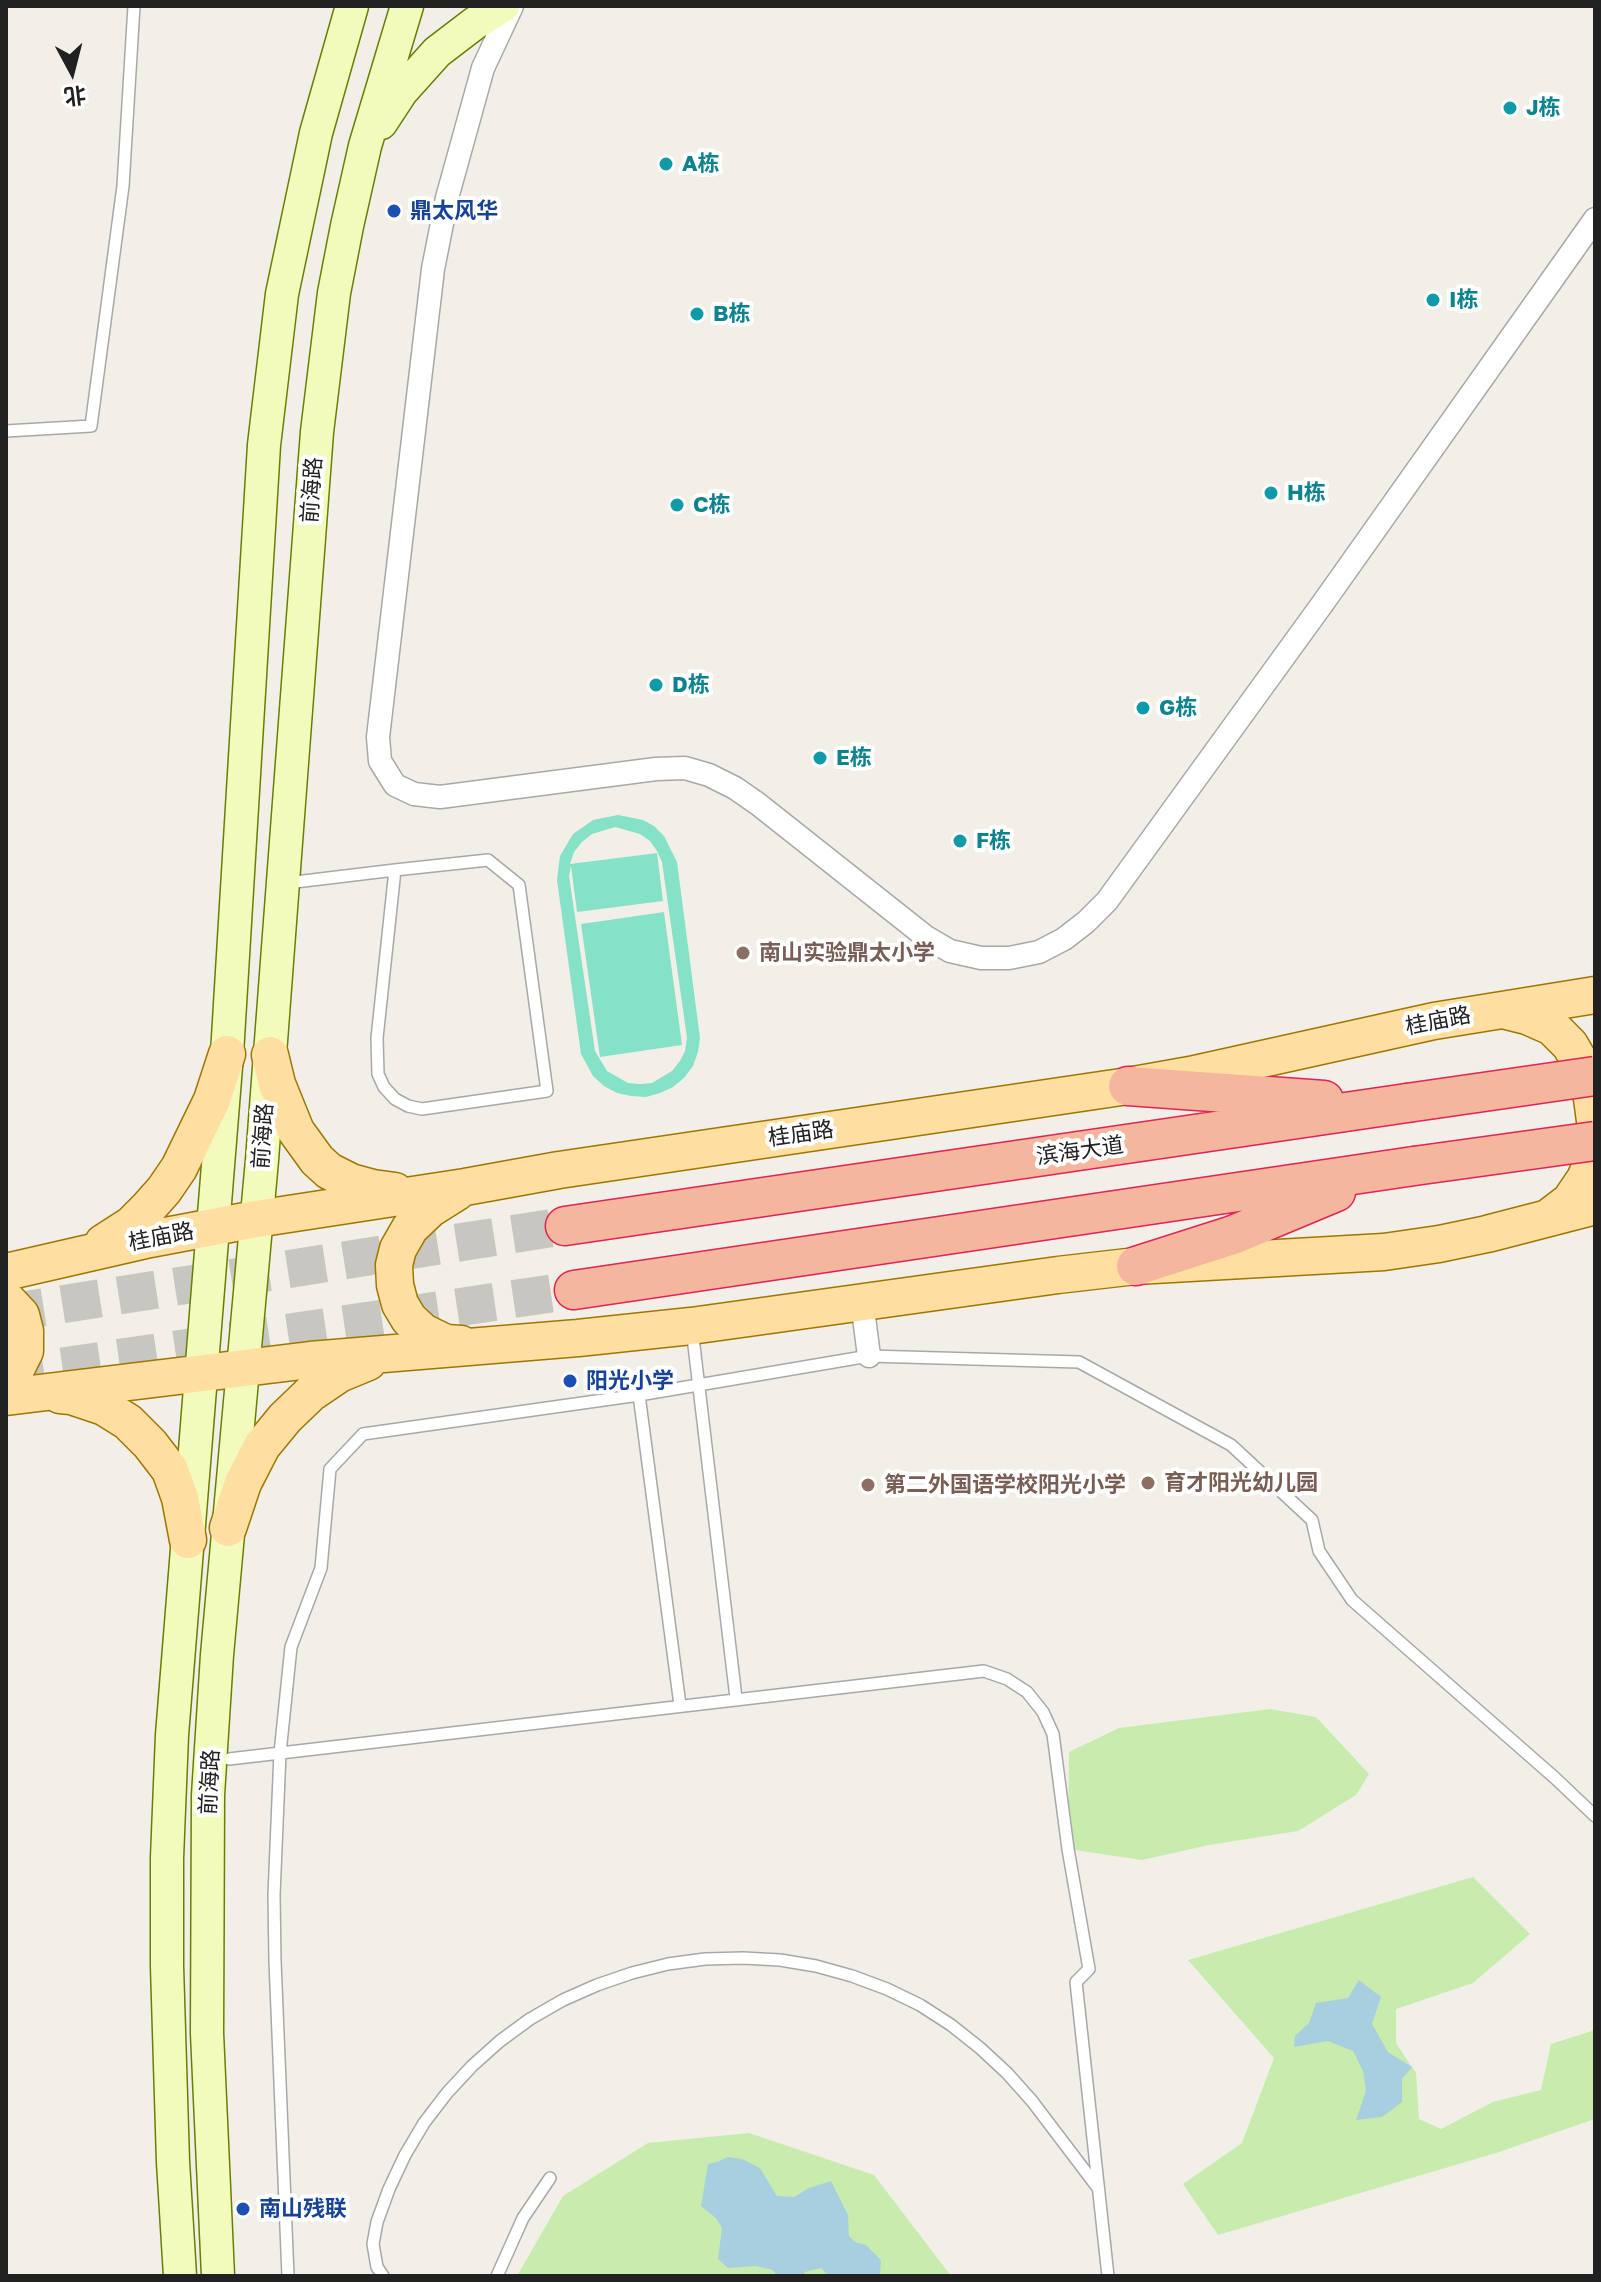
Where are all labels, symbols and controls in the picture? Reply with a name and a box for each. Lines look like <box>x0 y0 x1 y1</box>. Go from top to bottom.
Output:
north arrow <box>32 32 112 112</box>
text: 北 <box>62 82 88 111</box>
place label: J栋 <box>1526 95 1561 121</box>
marker: J栋 <box>1501 99 1519 117</box>
place label: A栋 <box>682 151 720 177</box>
marker: A栋 <box>657 155 675 173</box>
place label: 鼎太风华 <box>410 198 498 224</box>
marker: 鼎太风华 <box>385 202 403 220</box>
place label: I栋 <box>1449 287 1478 313</box>
marker: I栋 <box>1424 291 1442 309</box>
place label: B栋 <box>713 301 751 327</box>
marker: B栋 <box>688 305 706 323</box>
street label: 前海路 <box>297 456 327 524</box>
place label: H栋 <box>1287 480 1326 506</box>
marker: H栋 <box>1262 484 1280 502</box>
place label: C栋 <box>693 492 731 518</box>
marker: C栋 <box>668 496 686 514</box>
place label: D栋 <box>672 672 710 698</box>
marker: D栋 <box>647 676 665 694</box>
place label: G栋 <box>1159 695 1197 721</box>
marker: G栋 <box>1134 699 1152 717</box>
place label: E栋 <box>836 745 872 771</box>
marker: E栋 <box>811 749 829 767</box>
place label: F栋 <box>976 828 1011 854</box>
marker: F栋 <box>951 832 969 850</box>
place label: 南山实验鼎太小学 <box>759 940 935 966</box>
marker: 南山实验鼎太小学 <box>734 944 752 962</box>
street label: 桂庙路 <box>1403 1002 1473 1040</box>
street label: 前海路 <box>248 1102 278 1170</box>
street label: 桂庙路 <box>766 1116 836 1152</box>
street label: 滨海大道 <box>1035 1132 1125 1170</box>
street label: 桂庙路 <box>126 1218 196 1256</box>
place label: 阳光小学 <box>586 1368 674 1394</box>
marker: 阳光小学 <box>561 1372 579 1390</box>
place label: 育才阳光幼儿园 <box>1164 1470 1318 1496</box>
place label: 第二外国语学校阳光小学 <box>884 1472 1126 1498</box>
marker: 育才阳光幼儿园 <box>1139 1474 1157 1492</box>
marker: 第二外国语学校阳光小学 <box>859 1476 877 1494</box>
street label: 前海路 <box>195 1748 225 1816</box>
place label: 南山残联 <box>259 2196 347 2222</box>
marker: 南山残联 <box>234 2200 252 2218</box>

